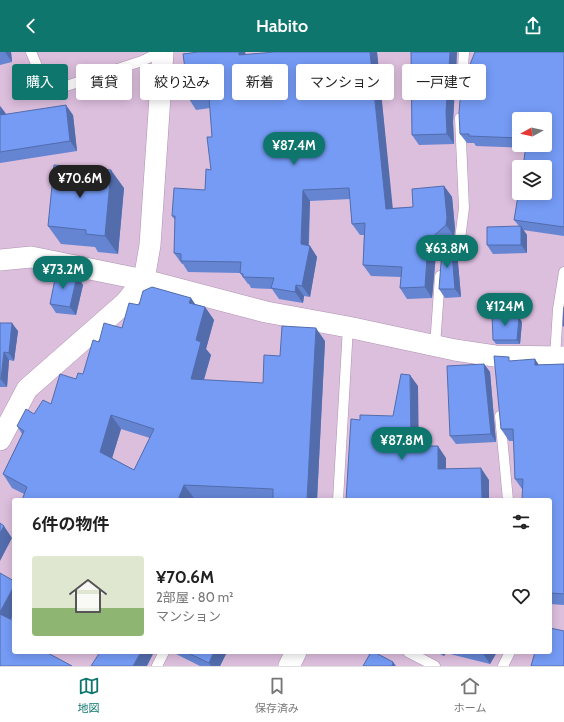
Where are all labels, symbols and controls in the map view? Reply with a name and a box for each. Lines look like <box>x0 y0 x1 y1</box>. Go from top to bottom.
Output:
icon: back <box>20 15 42 37</box>
text: Habito <box>256 15 308 37</box>
icon: share <box>522 15 544 37</box>
chip: 購入 <box>12 64 68 100</box>
chip: 賃貸 <box>76 64 132 100</box>
chip: 絞り込み <box>140 64 224 100</box>
chip: 新着 <box>232 64 288 100</box>
chip: マンション <box>296 64 394 100</box>
chip: 一戸建て <box>402 64 486 100</box>
north arrow <box>512 112 552 152</box>
map controls <box>512 112 552 200</box>
pin: ¥87.4M <box>261 132 327 166</box>
text: ¥87.4M <box>272 137 316 153</box>
button: layers <box>512 160 552 200</box>
pin: ¥70.6M <box>47 165 113 199</box>
text: ¥70.6M <box>58 170 102 186</box>
pin: ¥63.8M <box>414 235 480 269</box>
text: ¥63.8M <box>425 240 469 256</box>
pin: ¥73.2M <box>30 256 96 290</box>
text: ¥73.2M <box>42 261 84 277</box>
pin: ¥124M <box>477 293 533 327</box>
text: ¥124M <box>486 298 524 314</box>
pin: ¥87.8M <box>369 427 435 461</box>
text: ¥87.8M <box>380 432 424 448</box>
icon: filters <box>510 511 532 533</box>
text: 6件の物件 <box>32 514 110 534</box>
text: ¥70.6M <box>156 567 214 587</box>
icon: home <box>64 572 112 620</box>
icon: heart <box>510 585 532 607</box>
text: 2部屋 · 80 m² <box>156 589 233 605</box>
text: マンション <box>156 608 221 624</box>
tab: 地図 <box>78 675 100 715</box>
tab: 保存済み <box>255 675 299 715</box>
tab: ホーム <box>454 675 486 715</box>

